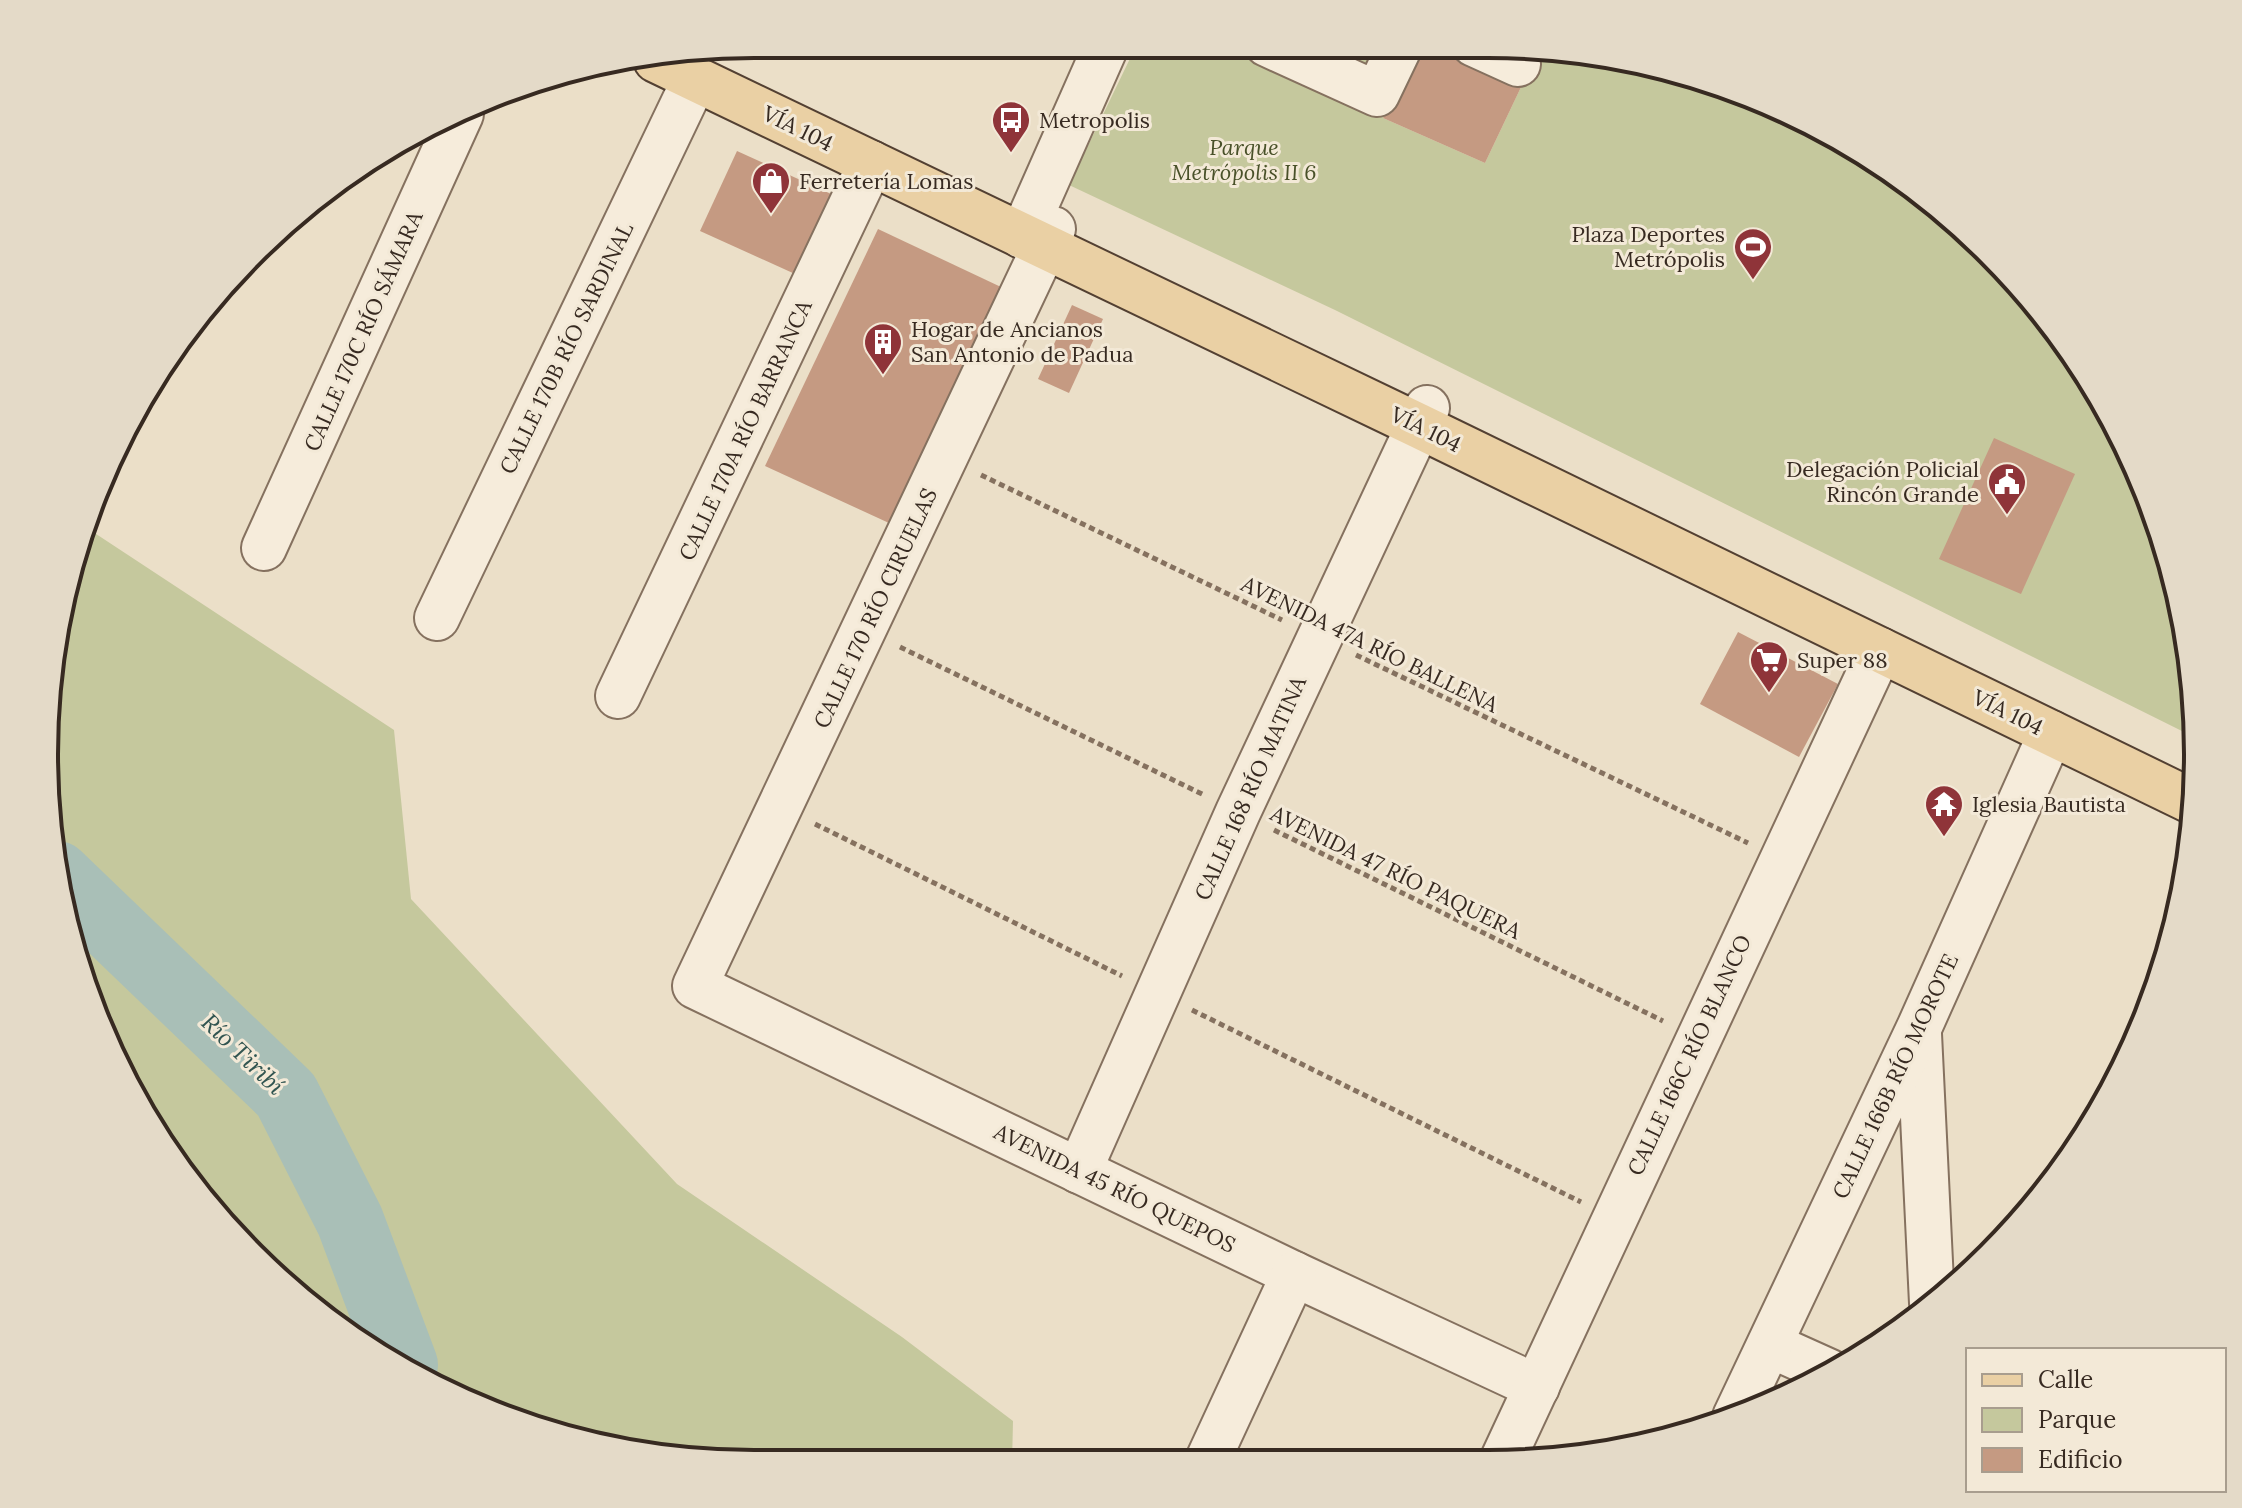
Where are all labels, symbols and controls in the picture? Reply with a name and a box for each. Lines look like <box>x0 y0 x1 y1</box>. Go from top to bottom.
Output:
street label: VÍA 104 <box>757 99 838 157</box>
bus stop icon: Metropolis <box>990 99 1032 154</box>
place label: Metropolis <box>1039 106 1150 134</box>
park label: Parque Metrópolis II 6 <box>1172 133 1316 186</box>
shop icon: Ferretería Lomas <box>750 160 792 215</box>
place label: Ferretería Lomas <box>799 167 973 195</box>
street label: CALLE 170C RÍO SÁMARA <box>297 205 429 455</box>
street label: CALLE 170B RÍO SARDINAL <box>493 217 639 478</box>
place label: Plaza Deportes Metrópolis <box>1571 220 1725 273</box>
sports icon: Plaza Deportes Metrópolis <box>1732 226 1774 281</box>
street label: CALLE 170A RÍO BARRANCA <box>672 294 818 565</box>
place label: Hogar de Ancianos San Antonio de Padua <box>911 315 1134 368</box>
building icon: Hogar de Ancianos San Antonio de Padua <box>862 321 904 376</box>
street label: VÍA 104 <box>1385 400 1466 458</box>
place label: Delegación Policial Rincón Grande <box>1786 455 1979 508</box>
public building icon: Delegación Policial Rincón Grande <box>1986 461 2028 516</box>
street label: CALLE 170 RÍO CIRUELAS <box>807 484 943 732</box>
street label: AVENIDA 47A RÍO BALLENA <box>1236 569 1504 719</box>
supermarket icon: Super 88 <box>1748 639 1790 694</box>
place label: Super 88 <box>1797 646 1888 674</box>
street label: CALLE 168 RÍO MATINA <box>1188 670 1313 904</box>
street label: VÍA 104 <box>1967 683 2048 741</box>
temple icon: Iglesia Bautista <box>1923 783 1965 838</box>
place label: Iglesia Bautista <box>1972 790 2126 818</box>
street label: AVENIDA 47 RÍO PAQUERA <box>1265 799 1527 945</box>
street label: CALLE 166C RÍO BLANCO <box>1621 930 1757 1180</box>
street label: CALLE 166B RÍO MOROTE <box>1826 949 1964 1203</box>
water label: Río Tiribí <box>195 1007 291 1101</box>
street label: AVENIDA 45 RÍO QUEPOS <box>989 1117 1240 1259</box>
legend <box>1966 1348 2226 1492</box>
text: Calle <box>2038 1364 2093 1395</box>
text: Parque <box>2038 1404 2116 1435</box>
text: Edificio <box>2038 1444 2123 1475</box>

